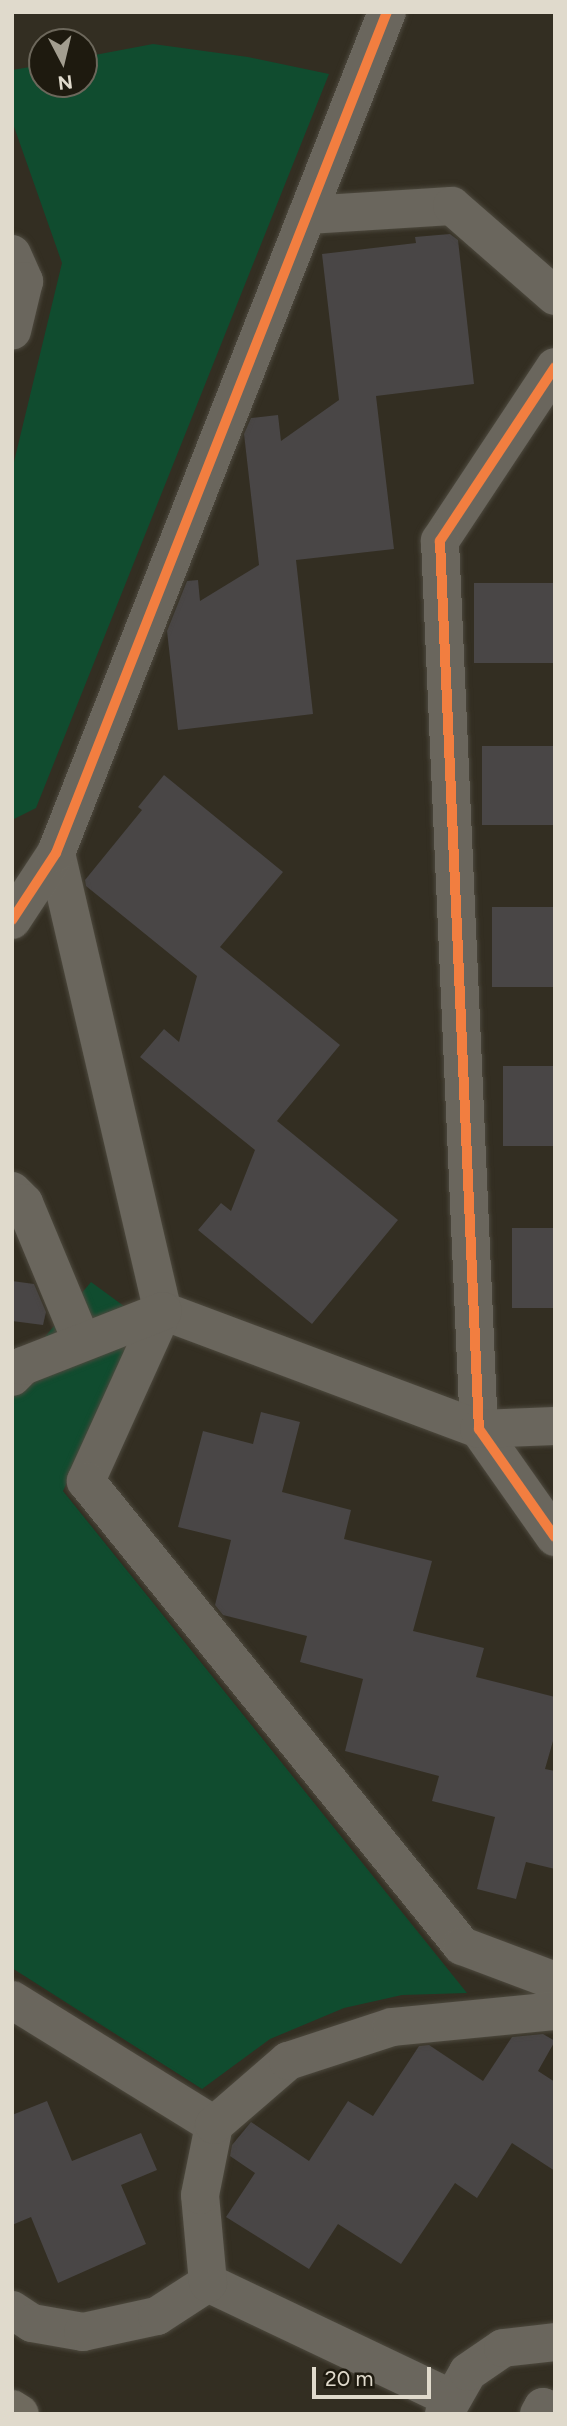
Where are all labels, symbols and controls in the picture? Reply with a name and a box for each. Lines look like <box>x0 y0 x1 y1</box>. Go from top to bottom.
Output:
north arrow <box>28 28 98 98</box>
text: N <box>57 70 74 95</box>
scale bar <box>315 2352 434 2396</box>
text: 20 m <box>325 2366 373 2391</box>

